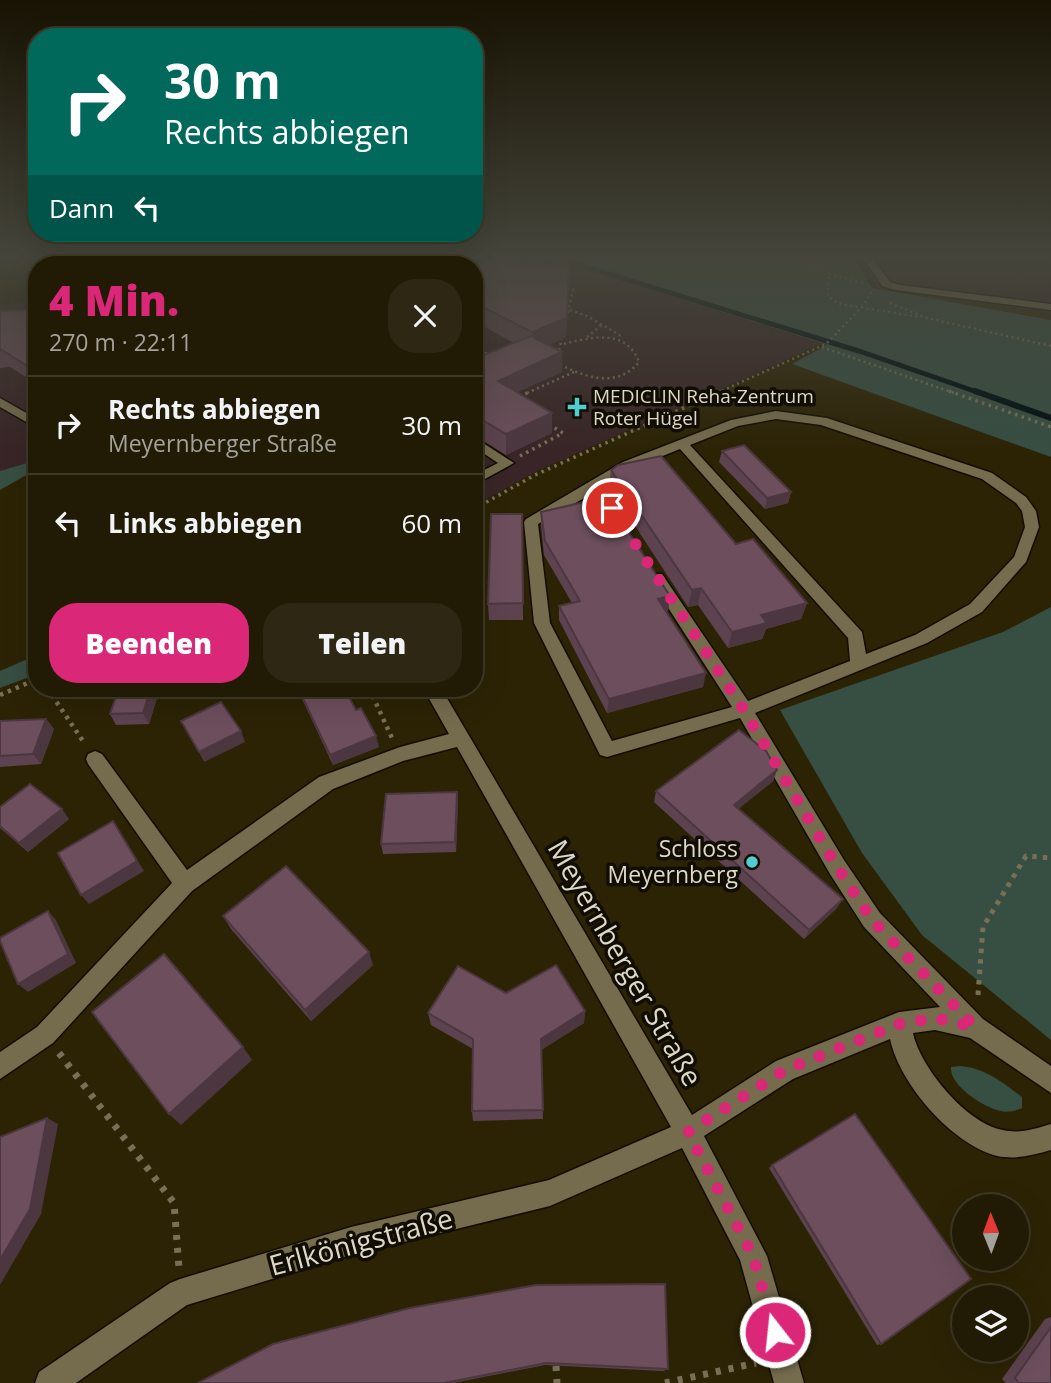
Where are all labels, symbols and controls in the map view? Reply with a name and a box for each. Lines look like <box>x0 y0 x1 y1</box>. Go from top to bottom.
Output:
text: 30 m <box>164 47 281 113</box>
icon: right <box>49 56 140 147</box>
text: Rechts abbiegen <box>164 110 410 153</box>
icon: left <box>128 189 166 227</box>
text: Dann <box>49 190 114 226</box>
text: 4 Min. <box>49 271 179 328</box>
button: close <box>388 279 462 353</box>
text: 270 m · 22:11 <box>49 326 192 358</box>
place label: MEDICLIN Reha-Zentrum Roter Hügel <box>593 383 814 431</box>
text: Rechts abbiegen <box>108 391 321 427</box>
marker: MEDICLIN Reha-Zentrum Roter Hügel <box>567 397 587 417</box>
icon: right <box>49 406 87 444</box>
text: 30 m <box>401 407 462 443</box>
text: Meyernberger Straße <box>108 427 337 459</box>
pin <box>582 478 642 538</box>
icon: arrive <box>593 489 631 527</box>
icon: left <box>49 504 87 542</box>
text: Links abbiegen <box>108 505 303 541</box>
text: 60 m <box>401 505 462 541</box>
button: Beenden <box>49 603 249 683</box>
button: Teilen <box>263 603 462 683</box>
street label: Meyernberger Straße <box>540 832 712 1093</box>
place label: Schloss Meyernberg <box>608 832 739 890</box>
marker: Schloss Meyernberg <box>744 854 760 870</box>
north arrow <box>952 1194 1029 1270</box>
map controls <box>952 1194 1029 1362</box>
street label: Erlkönigstraße <box>265 1198 457 1284</box>
button: layers <box>952 1285 1029 1362</box>
position arrow <box>738 1295 812 1369</box>

